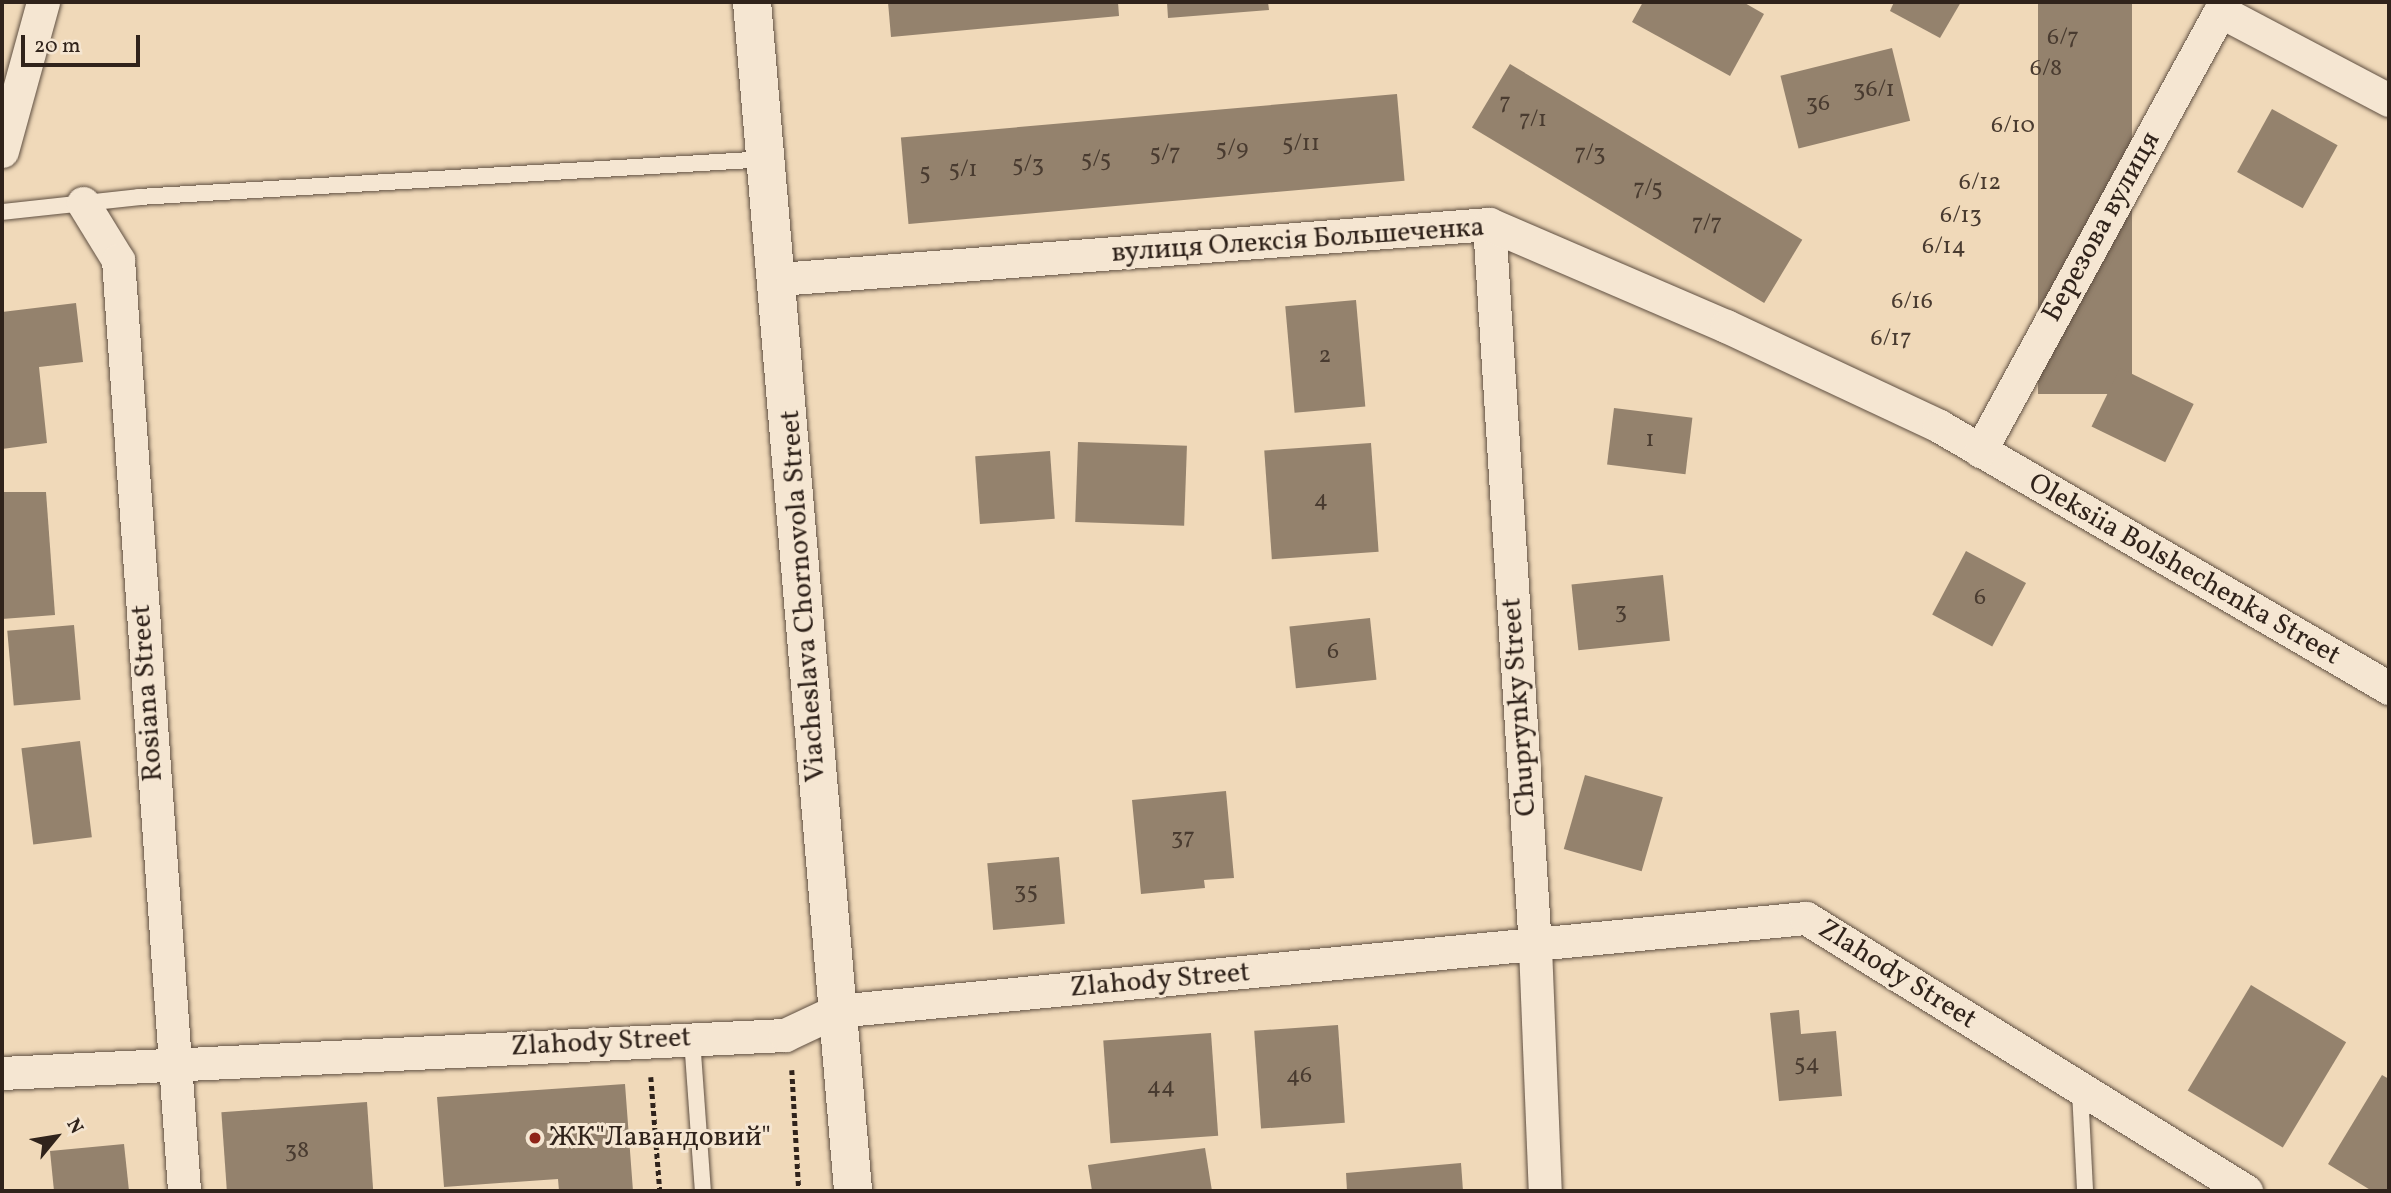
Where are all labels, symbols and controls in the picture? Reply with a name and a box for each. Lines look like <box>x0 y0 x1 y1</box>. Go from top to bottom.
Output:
scale bar <box>24 21 144 65</box>
house number: 6/7 <box>2047 25 2079 53</box>
text: 20 m <box>34 32 80 61</box>
house number: 6/8 <box>2030 56 2062 84</box>
house number: 36/1 <box>1853 77 1895 105</box>
house number: 7 <box>1499 90 1511 118</box>
house number: 36 <box>1806 91 1830 119</box>
house number: 7/1 <box>1519 107 1547 135</box>
house number: 6/10 <box>1991 113 2035 141</box>
street label: Березова вулиця <box>2036 126 2168 328</box>
house number: 5/11 <box>1282 131 1320 159</box>
house number: 5/9 <box>1216 136 1248 164</box>
house number: 5/7 <box>1149 141 1181 169</box>
house number: 7/3 <box>1574 141 1606 169</box>
house number: 5/5 <box>1081 147 1111 175</box>
house number: 5/3 <box>1012 152 1044 180</box>
house number: 5/1 <box>949 157 977 185</box>
house number: 5 <box>919 160 931 188</box>
house number: 6/12 <box>1959 170 2001 198</box>
house number: 7/5 <box>1633 176 1663 204</box>
house number: 6/13 <box>1940 203 1982 231</box>
street label: вулиця Олексія Большеченка <box>1110 211 1486 271</box>
house number: 7/7 <box>1692 211 1722 239</box>
house number: 6/14 <box>1922 234 1966 262</box>
house number: 6/16 <box>1891 289 1933 317</box>
house number: 6/17 <box>1870 326 1912 354</box>
house number: 2 <box>1319 343 1331 371</box>
street label: Viacheslava Chornovola Street <box>774 409 834 783</box>
house number: 1 <box>1645 427 1655 455</box>
street label: Oleksiia Bolshechenka Street <box>2022 467 2346 673</box>
house number: 4 <box>1314 487 1328 515</box>
house number: 6 <box>1974 585 1986 613</box>
street label: Chuprynky Street <box>1496 596 1544 818</box>
house number: 3 <box>1615 599 1627 627</box>
street label: Rosiana Street <box>125 603 171 783</box>
house number: 6 <box>1327 639 1339 667</box>
house number: 37 <box>1171 825 1195 853</box>
house number: 35 <box>1014 879 1038 907</box>
street label: Zlahody Street <box>1811 913 1983 1037</box>
street label: Zlahody Street <box>1068 956 1252 1006</box>
street label: Zlahody Street <box>509 1021 693 1065</box>
house number: 54 <box>1794 1051 1820 1079</box>
house number: 46 <box>1286 1063 1312 1091</box>
house number: 44 <box>1147 1074 1175 1102</box>
north arrow <box>21 1102 91 1172</box>
text: N <box>59 1114 89 1139</box>
place label: ЖК"Лавандовий" <box>549 1121 771 1155</box>
marker: ЖК"Лавандовий" <box>527 1130 543 1146</box>
house number: 38 <box>285 1138 309 1166</box>

